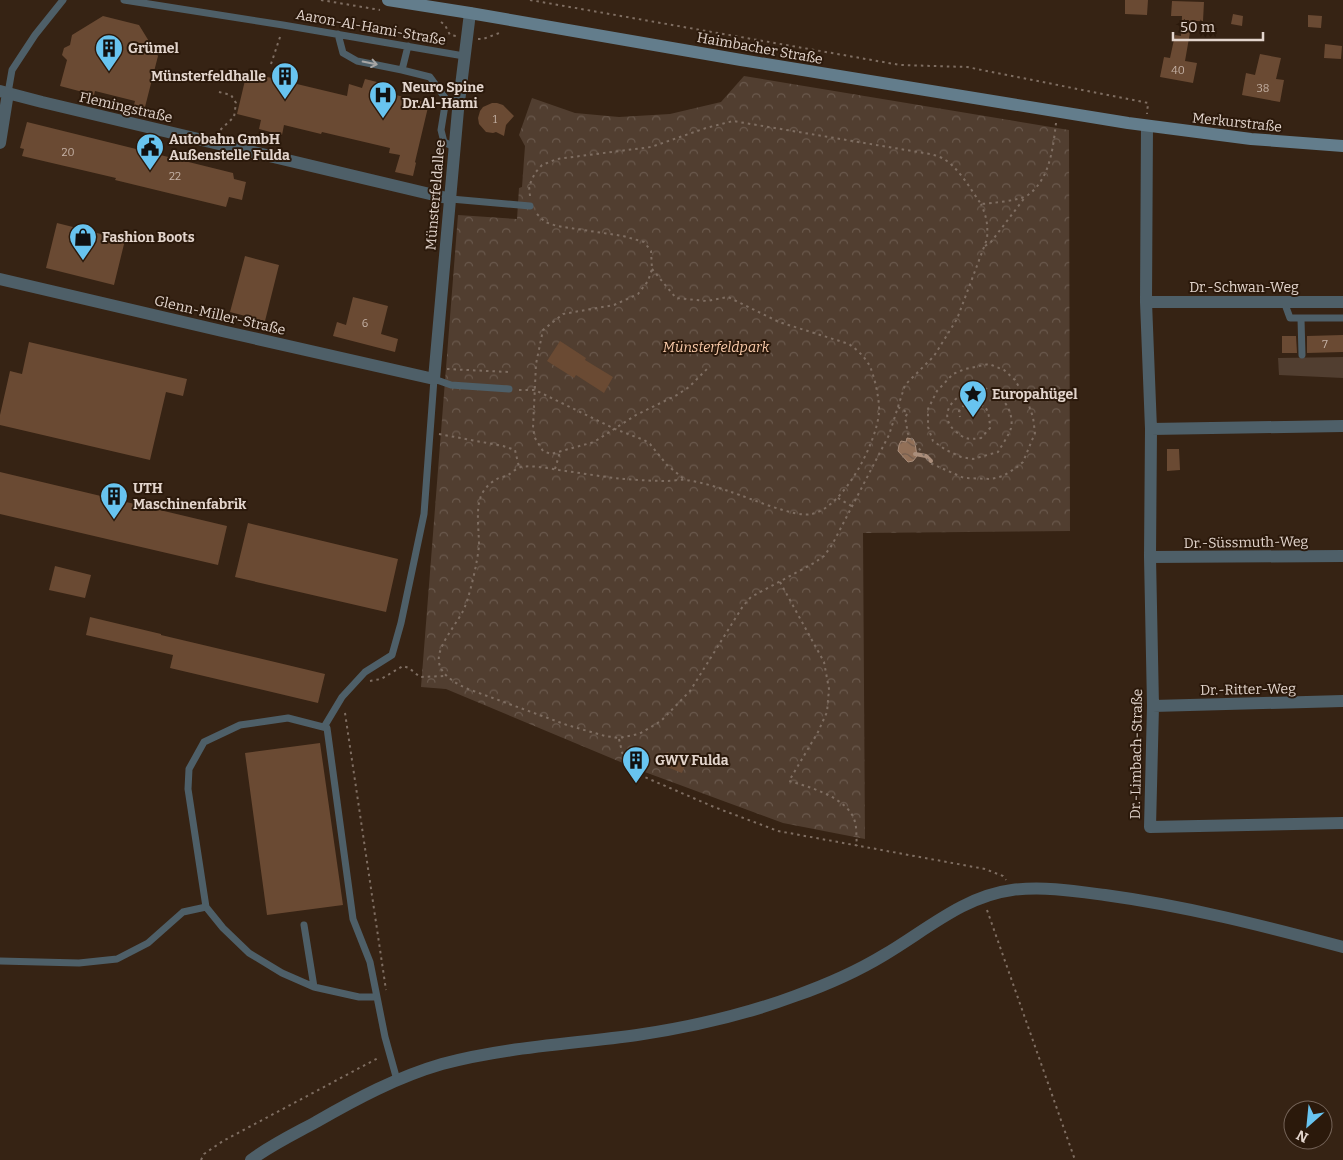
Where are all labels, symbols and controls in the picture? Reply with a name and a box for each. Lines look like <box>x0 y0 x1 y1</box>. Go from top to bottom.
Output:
street label: Aaron-Al-Hami-Straße <box>295 6 447 49</box>
scale bar <box>1173 10 1263 42</box>
text: 50 m <box>1180 18 1216 36</box>
street label: Haimbacher Straße <box>696 29 824 68</box>
building icon: Grümel <box>94 33 124 72</box>
place label: Grümel <box>128 40 179 57</box>
one-way arrow <box>361 59 377 69</box>
building icon: Münsterfeldhalle <box>270 61 300 100</box>
house number: 40 <box>1171 64 1185 77</box>
place label: Münsterfeldhalle <box>151 68 266 85</box>
place label: Neuro Spine Dr.Al-Hami <box>402 79 484 112</box>
hospital icon: Neuro Spine Dr.Al-Hami <box>368 80 398 119</box>
house number: 38 <box>1257 82 1269 95</box>
street label: Flemingstraße <box>78 88 174 126</box>
street label: Merkurstraße <box>1191 109 1283 136</box>
house number: 1 <box>493 113 498 126</box>
place label: Autobahn GmbH Außenstelle Fulda <box>169 131 290 164</box>
public building icon: Autobahn GmbH Außenstelle Fulda <box>135 132 165 171</box>
street label: Münsterfeldallee <box>422 139 449 251</box>
house number: 20 <box>61 146 75 159</box>
house number: 22 <box>169 170 181 183</box>
shop icon: Fashion Boots <box>68 222 98 261</box>
place label: Fashion Boots <box>102 229 195 246</box>
street label: Dr.-Schwan-Weg <box>1189 279 1299 296</box>
street label: Glenn-Miller-Straße <box>153 292 287 339</box>
house number: 6 <box>362 317 368 330</box>
house number: 7 <box>1322 338 1328 351</box>
park label: Münsterfeldpark <box>663 339 770 356</box>
place icon: Europahügel <box>958 379 988 418</box>
place label: Europahügel <box>992 386 1078 403</box>
place label: UTH Maschinenfabrik <box>133 480 247 513</box>
building icon: UTH Maschinenfabrik <box>99 481 129 520</box>
street label: Dr.-Süssmuth-Weg <box>1184 533 1309 552</box>
street label: Dr.-Ritter-Weg <box>1200 680 1296 699</box>
street label: Dr.-Limbach-Straße <box>1127 689 1146 819</box>
building icon: GWV Fulda <box>621 745 651 784</box>
place label: GWV Fulda <box>655 752 729 769</box>
north arrow <box>1283 1100 1333 1150</box>
text: N <box>1293 1126 1311 1146</box>

